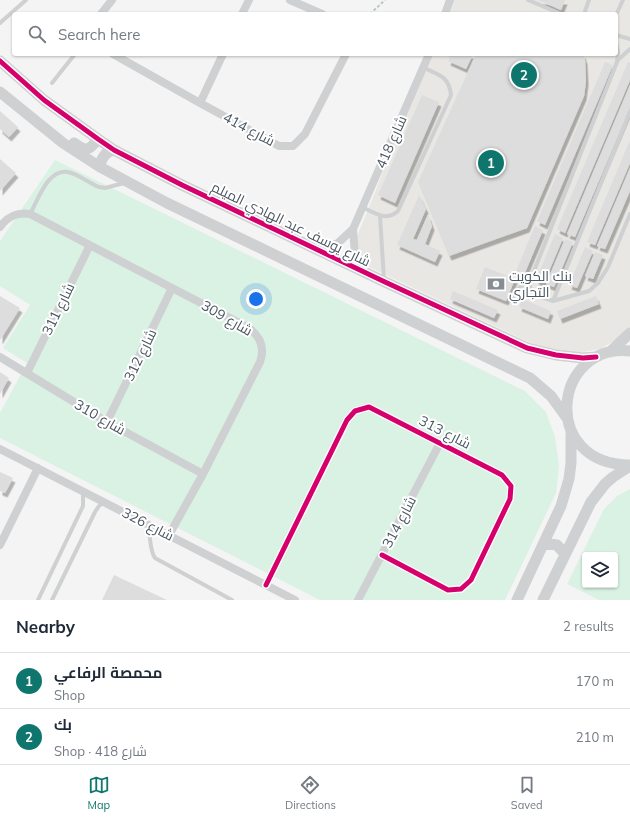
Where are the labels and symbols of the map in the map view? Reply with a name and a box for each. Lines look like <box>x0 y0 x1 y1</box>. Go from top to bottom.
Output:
pin: 2 <box>511 60 537 90</box>
street label: شارع 414 <box>220 108 278 150</box>
street label: شارع 418 <box>371 113 411 171</box>
pin: 1 <box>478 148 504 178</box>
street label: شارع يوسف عبد الهادي الميلم <box>207 178 374 273</box>
place label: بنك الكويت التجاري <box>509 267 572 304</box>
bank icon: بنك الكويت التجاري <box>486 274 506 294</box>
street label: شارع 311 <box>38 280 78 338</box>
your location <box>246 289 266 309</box>
street label: شارع 309 <box>198 296 256 340</box>
street label: شارع 312 <box>120 326 160 384</box>
street label: شارع 310 <box>71 395 129 439</box>
street label: شارع 313 <box>416 411 474 453</box>
street label: شارع 314 <box>378 493 420 551</box>
street label: شارع 326 <box>119 503 177 545</box>

